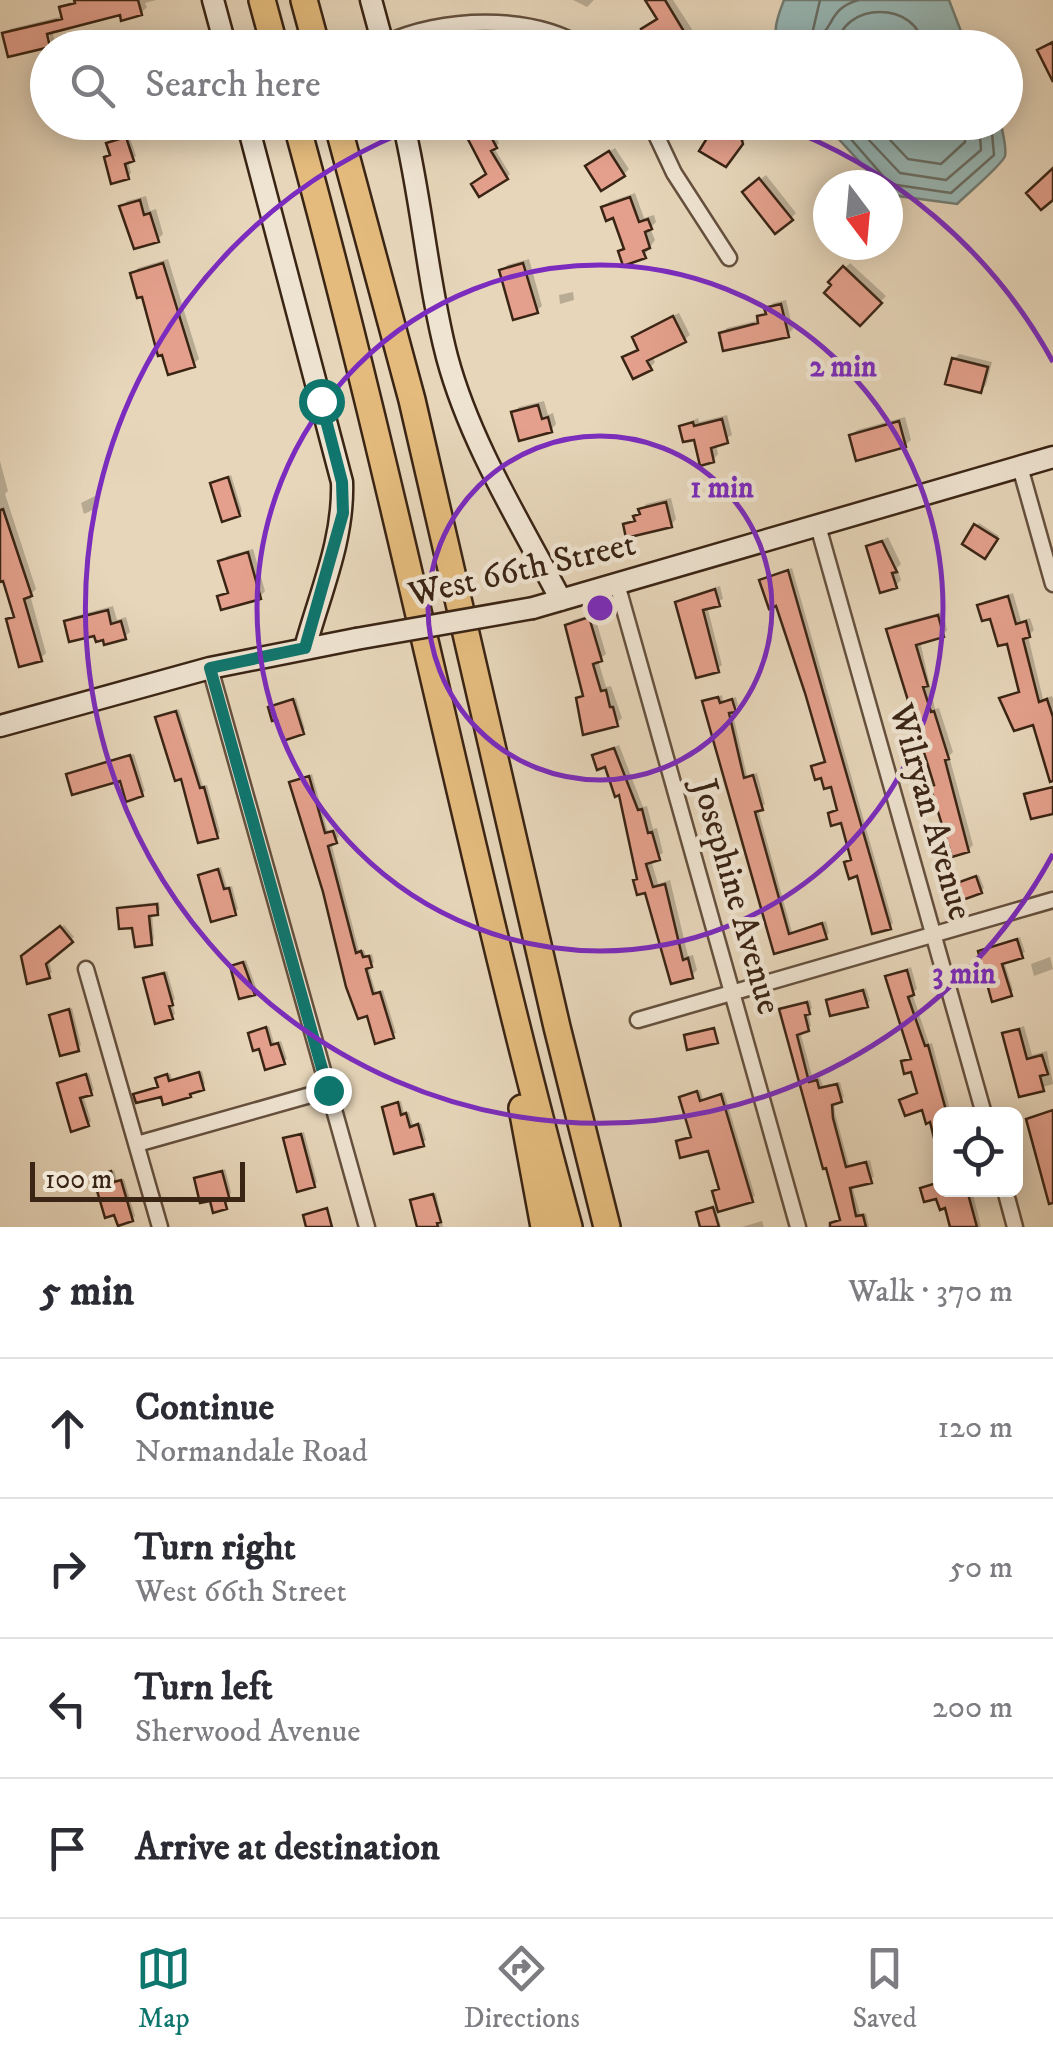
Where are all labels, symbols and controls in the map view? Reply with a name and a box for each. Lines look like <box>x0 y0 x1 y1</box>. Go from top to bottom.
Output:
search box <box>30 30 1023 140</box>
icon: search <box>65 58 120 113</box>
text: Search here <box>145 61 321 109</box>
north arrow <box>813 170 903 260</box>
text: 2 min <box>809 349 877 386</box>
route start <box>299 379 345 425</box>
text: 1 min <box>690 470 754 507</box>
street label: West 66th Street <box>403 523 640 618</box>
centre of rings <box>582 590 618 626</box>
street label: Wilryan Avenue <box>878 698 982 925</box>
street label: Josephine Avenue <box>681 772 791 1020</box>
text: 3 min <box>932 956 996 993</box>
route end <box>306 1068 352 1114</box>
map controls <box>933 1107 1023 1197</box>
button: locate <box>933 1107 1023 1197</box>
scale bar <box>30 1157 245 1202</box>
text: 100 m <box>45 1162 112 1197</box>
text: 5 min <box>40 1266 134 1318</box>
text: Walk · 370 m <box>848 1272 1013 1312</box>
text: Continue <box>135 1384 274 1432</box>
icon: ahead <box>40 1401 95 1456</box>
text: 120 m <box>937 1408 1013 1448</box>
text: Normandale Road <box>135 1432 368 1472</box>
text: Turn right <box>135 1524 296 1572</box>
icon: right <box>40 1541 95 1596</box>
text: 50 m <box>949 1548 1013 1588</box>
text: West 66th Street <box>135 1572 347 1612</box>
text: Turn left <box>135 1664 273 1712</box>
icon: left <box>40 1681 95 1736</box>
text: 200 m <box>932 1688 1013 1728</box>
text: Sherwood Avenue <box>135 1712 361 1752</box>
icon: arrive <box>40 1821 95 1876</box>
text: Arrive at destination <box>135 1824 440 1872</box>
tab: Map <box>136 1941 191 2036</box>
tab: Directions <box>464 1941 580 2036</box>
tab: Saved <box>852 1941 917 2036</box>

